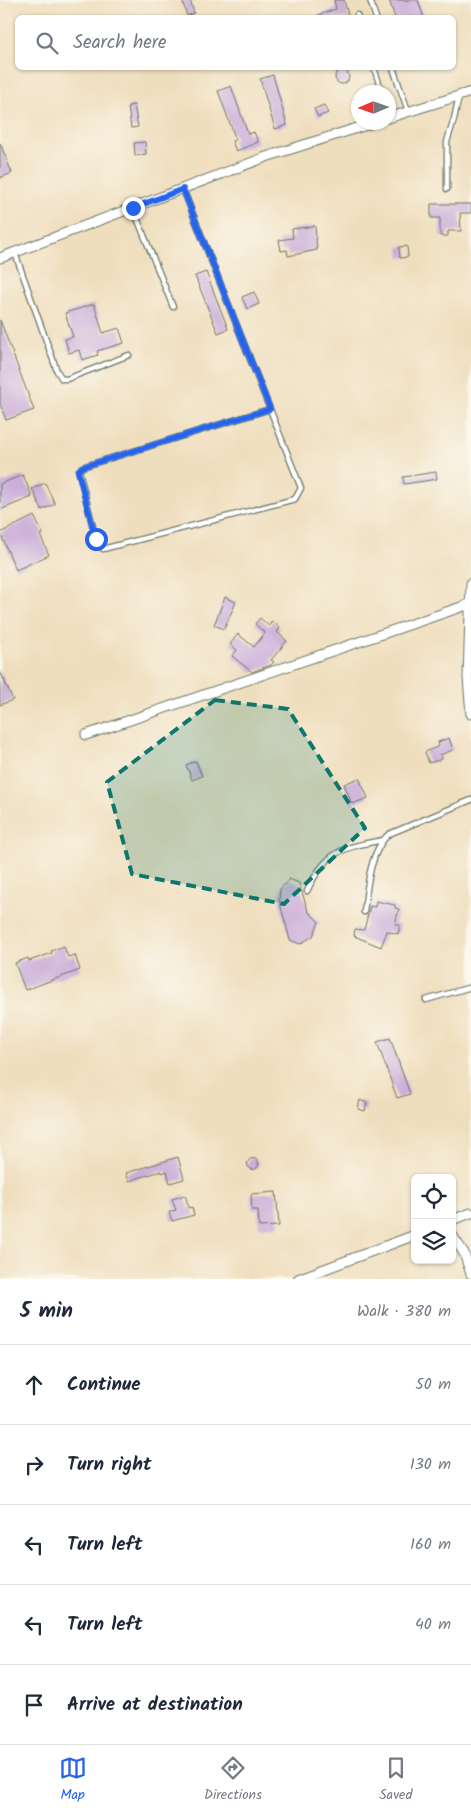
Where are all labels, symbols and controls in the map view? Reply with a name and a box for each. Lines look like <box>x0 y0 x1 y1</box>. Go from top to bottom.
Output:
search box <box>15 15 456 70</box>
text: Search here <box>73 28 167 58</box>
icon: search <box>33 29 61 57</box>
north arrow <box>351 85 396 130</box>
route end <box>122 197 145 220</box>
route start <box>85 528 108 551</box>
map controls <box>411 1174 456 1264</box>
button: locate <box>411 1174 456 1219</box>
button: layers <box>411 1219 456 1264</box>
text: 5 min <box>20 1295 73 1328</box>
text: Walk · 380 m <box>357 1299 451 1324</box>
text: Continue <box>67 1370 140 1400</box>
icon: ahead <box>20 1371 48 1399</box>
text: 50 m <box>415 1372 451 1397</box>
text: Turn right <box>67 1450 152 1480</box>
icon: right <box>20 1451 48 1479</box>
text: 130 m <box>410 1452 451 1477</box>
text: Turn left <box>67 1530 142 1560</box>
icon: left <box>20 1531 48 1559</box>
text: 160 m <box>410 1532 451 1557</box>
text: Turn left <box>67 1610 142 1640</box>
icon: left <box>20 1611 48 1639</box>
text: 40 m <box>415 1612 451 1637</box>
text: Arrive at destination <box>67 1690 243 1720</box>
icon: arrive <box>20 1691 48 1719</box>
tab: Map <box>59 1754 87 1806</box>
tab: Directions <box>204 1754 262 1806</box>
tab: Saved <box>379 1754 412 1806</box>

